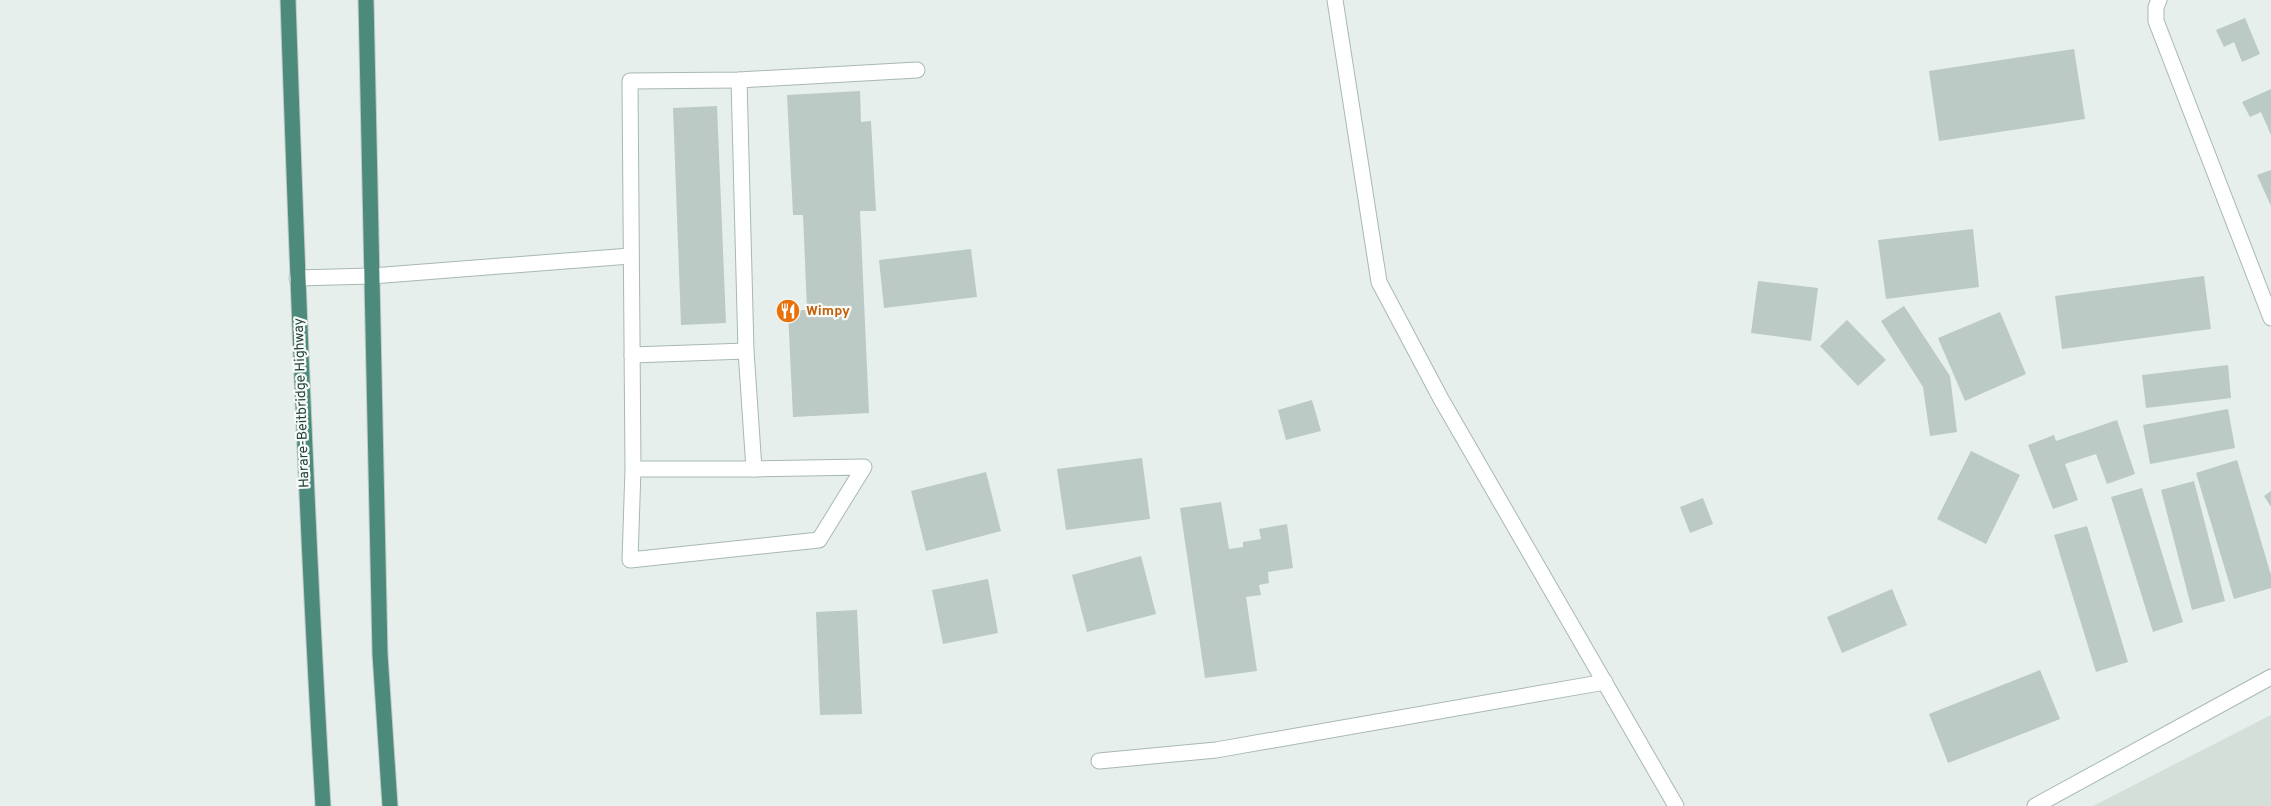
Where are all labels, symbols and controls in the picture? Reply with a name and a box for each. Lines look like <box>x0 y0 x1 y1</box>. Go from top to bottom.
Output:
restaurant icon: Wimpy <box>775 298 801 324</box>
place label: Wimpy <box>806 303 850 320</box>
street label: Harare-Beitbridge Highway <box>291 318 313 488</box>

